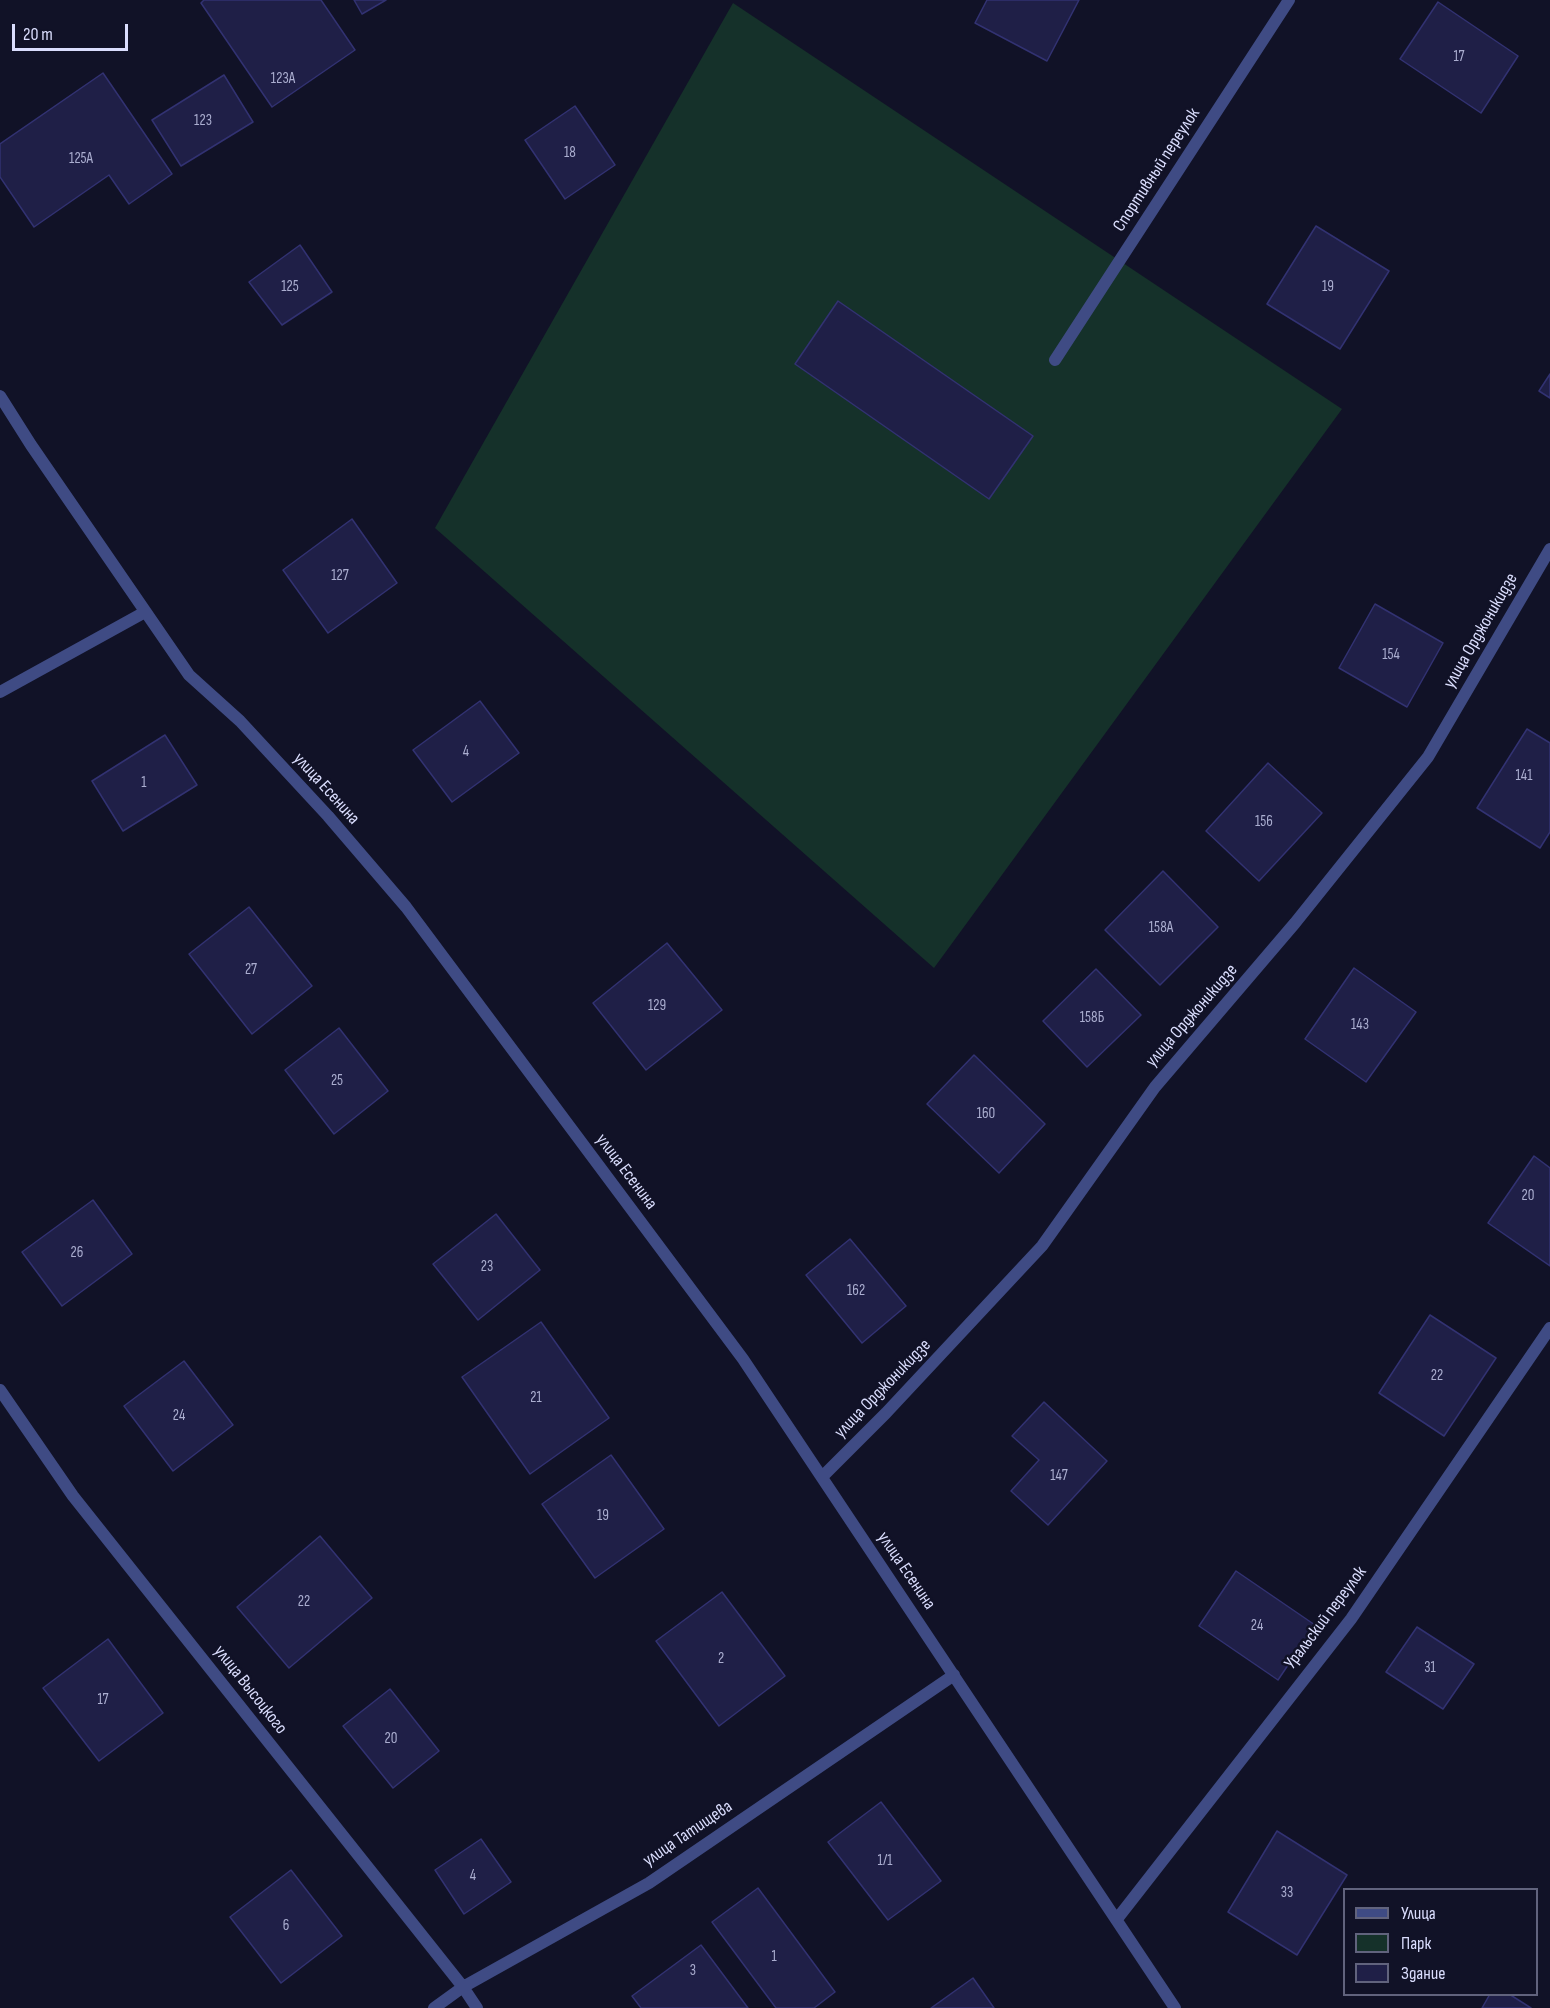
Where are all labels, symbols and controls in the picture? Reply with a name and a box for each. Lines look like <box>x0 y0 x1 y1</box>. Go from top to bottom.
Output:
scale bar <box>15 12 130 50</box>
text: 20 m <box>23 24 53 45</box>
house number: 17 <box>1453 48 1465 66</box>
house number: 123А <box>271 70 295 88</box>
street label: Спортивный переулок <box>1109 104 1205 236</box>
house number: 123 <box>194 112 212 130</box>
house number: 18 <box>564 144 576 162</box>
house number: 125А <box>69 150 93 168</box>
house number: 125 <box>281 278 299 296</box>
house number: 19 <box>1322 278 1334 296</box>
house number: 127 <box>331 567 349 585</box>
street label: улица Орджоникидзе <box>1439 570 1523 692</box>
house number: 154 <box>1382 646 1400 664</box>
house number: 4 <box>463 743 469 761</box>
street label: улица Есенина <box>288 749 364 829</box>
house number: 141 <box>1516 767 1532 785</box>
house number: 1 <box>141 774 147 792</box>
house number: 156 <box>1255 813 1273 831</box>
house number: 158А <box>1149 919 1173 937</box>
street label: улица Орджоникидзе <box>1141 960 1243 1072</box>
house number: 27 <box>245 961 257 979</box>
house number: 129 <box>648 997 666 1015</box>
house number: 158Б <box>1080 1009 1104 1027</box>
house number: 143 <box>1351 1016 1369 1034</box>
house number: 25 <box>331 1072 343 1090</box>
house number: 160 <box>977 1105 995 1123</box>
street label: улица Есенина <box>591 1130 661 1214</box>
house number: 20 <box>1522 1187 1534 1205</box>
house number: 26 <box>71 1244 83 1262</box>
house number: 23 <box>481 1258 493 1276</box>
house number: 162 <box>847 1282 865 1300</box>
street label: улица Орджоникидзе <box>830 1335 936 1443</box>
house number: 22 <box>1431 1367 1443 1385</box>
house number: 21 <box>530 1389 542 1407</box>
house number: 24 <box>173 1407 185 1425</box>
house number: 147 <box>1050 1467 1068 1485</box>
house number: 19 <box>597 1507 609 1525</box>
street label: улица Есенина <box>872 1528 940 1614</box>
street label: Уральский переулок <box>1280 1562 1372 1674</box>
house number: 22 <box>298 1593 310 1611</box>
house number: 24 <box>1251 1617 1263 1635</box>
street label: улица Высоцкого <box>209 1641 291 1739</box>
house number: 2 <box>718 1650 724 1668</box>
house number: 31 <box>1424 1659 1436 1677</box>
house number: 17 <box>97 1691 109 1709</box>
house number: 20 <box>385 1730 397 1748</box>
street label: улица Татищева <box>639 1796 737 1872</box>
house number: 1/1 <box>877 1852 893 1870</box>
house number: 4 <box>470 1867 476 1885</box>
house number: 33 <box>1281 1884 1293 1902</box>
legend <box>1343 1888 1538 1996</box>
text: Улица <box>1401 1903 1436 1924</box>
house number: 6 <box>283 1917 289 1935</box>
text: Парк <box>1401 1933 1431 1954</box>
house number: 1 <box>771 1948 777 1966</box>
house number: 3 <box>690 1962 696 1980</box>
text: Здание <box>1401 1963 1446 1984</box>

